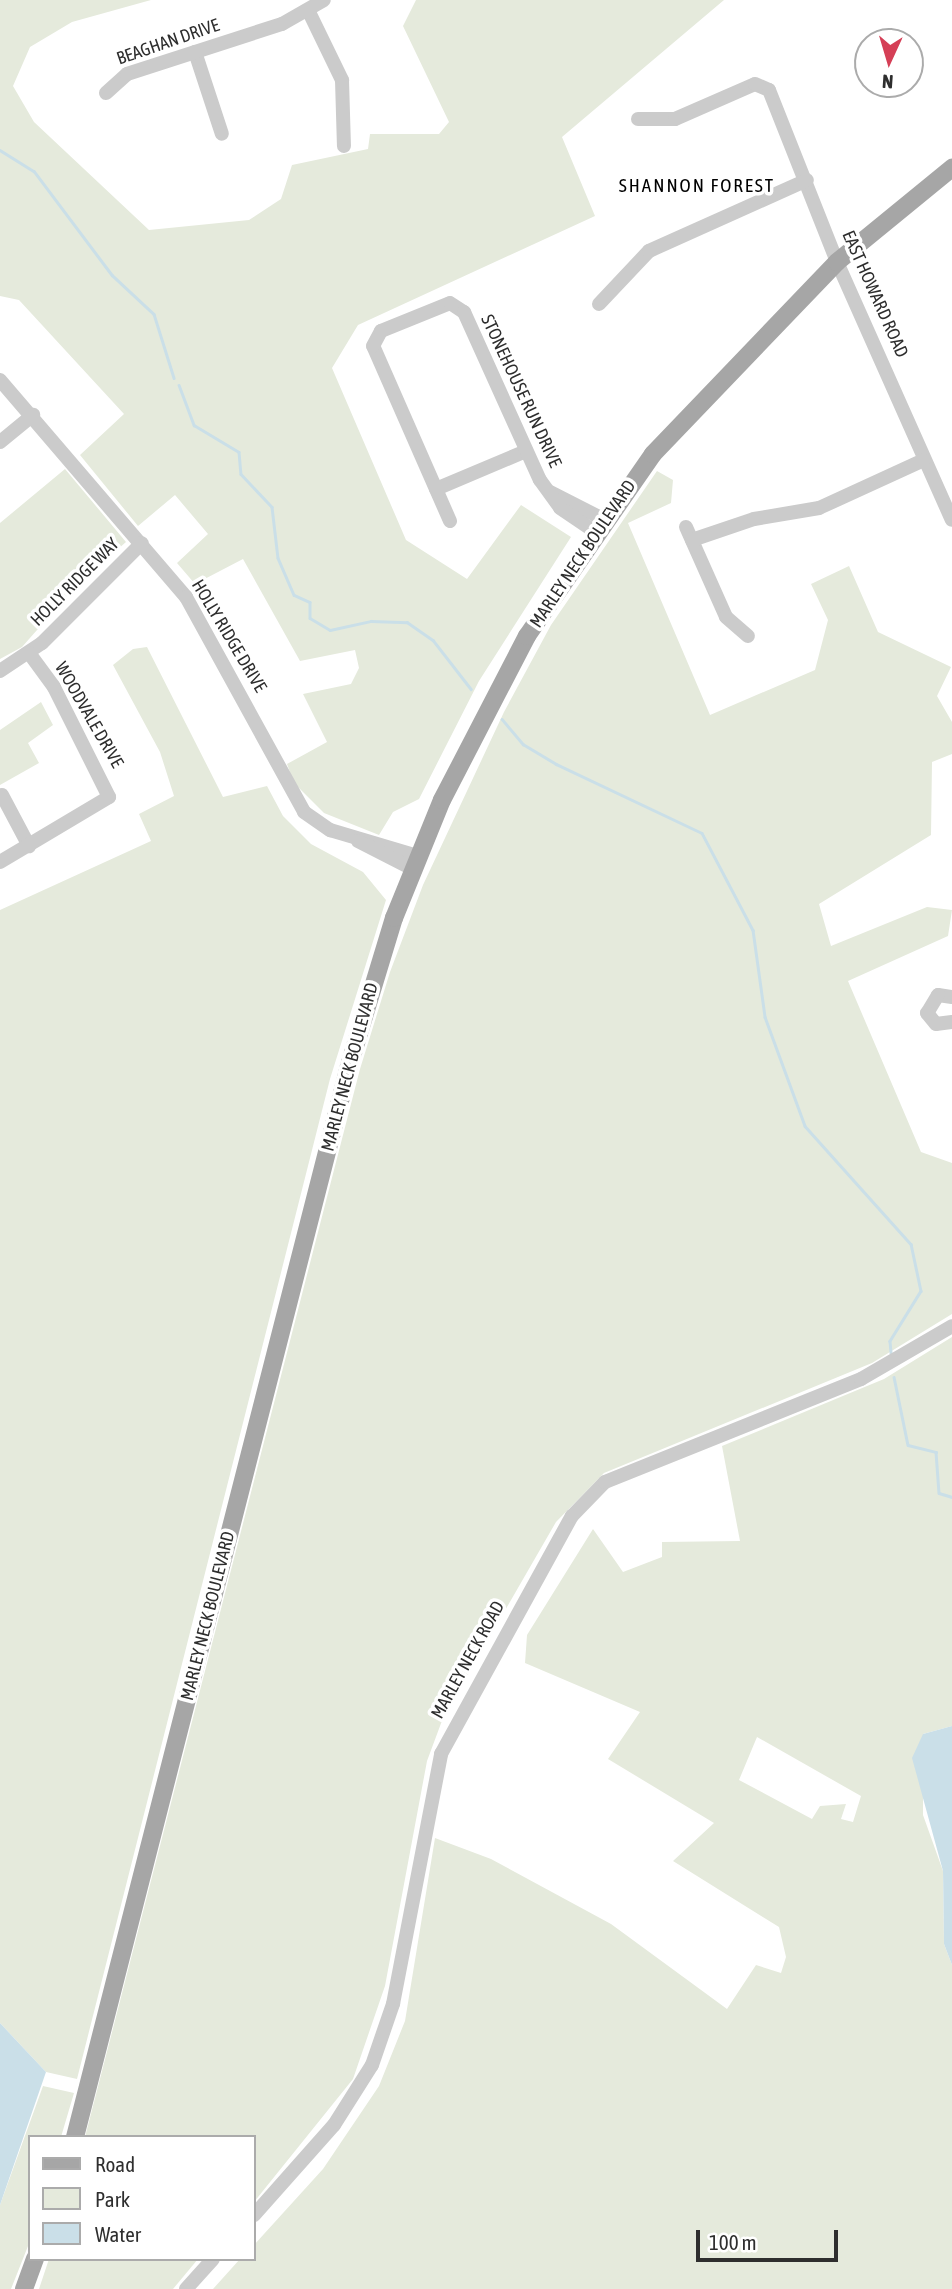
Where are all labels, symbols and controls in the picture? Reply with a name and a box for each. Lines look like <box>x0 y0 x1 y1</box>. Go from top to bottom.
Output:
street label: BEAGHAN DRIVE <box>114 14 222 70</box>
north arrow <box>854 28 924 98</box>
text: N <box>881 71 894 93</box>
district label: SHANNON FOREST <box>621 175 773 197</box>
street label: EAST HOWARD ROAD <box>837 227 913 361</box>
street label: STONEHOUSE RUN DRIVE <box>476 311 566 471</box>
street label: MARLEY NECK BOULEVARD <box>526 476 640 632</box>
street label: HOLLY RIDGE WAY <box>26 533 124 631</box>
street label: HOLLY RIDGE DRIVE <box>187 576 271 696</box>
street label: WOODVALE DRIVE <box>50 658 128 772</box>
street label: MARLEY NECK BOULEVARD <box>317 980 383 1154</box>
street label: MARLEY NECK BOULEVARD <box>177 1529 239 1703</box>
street label: MARLEY NECK ROAD <box>427 1598 509 1722</box>
legend <box>28 2135 256 2261</box>
text: Road <box>95 2152 135 2176</box>
text: Park <box>95 2187 130 2211</box>
scale bar <box>700 2216 842 2260</box>
text: Water <box>95 2222 141 2246</box>
text: 100 m <box>709 2230 757 2254</box>

